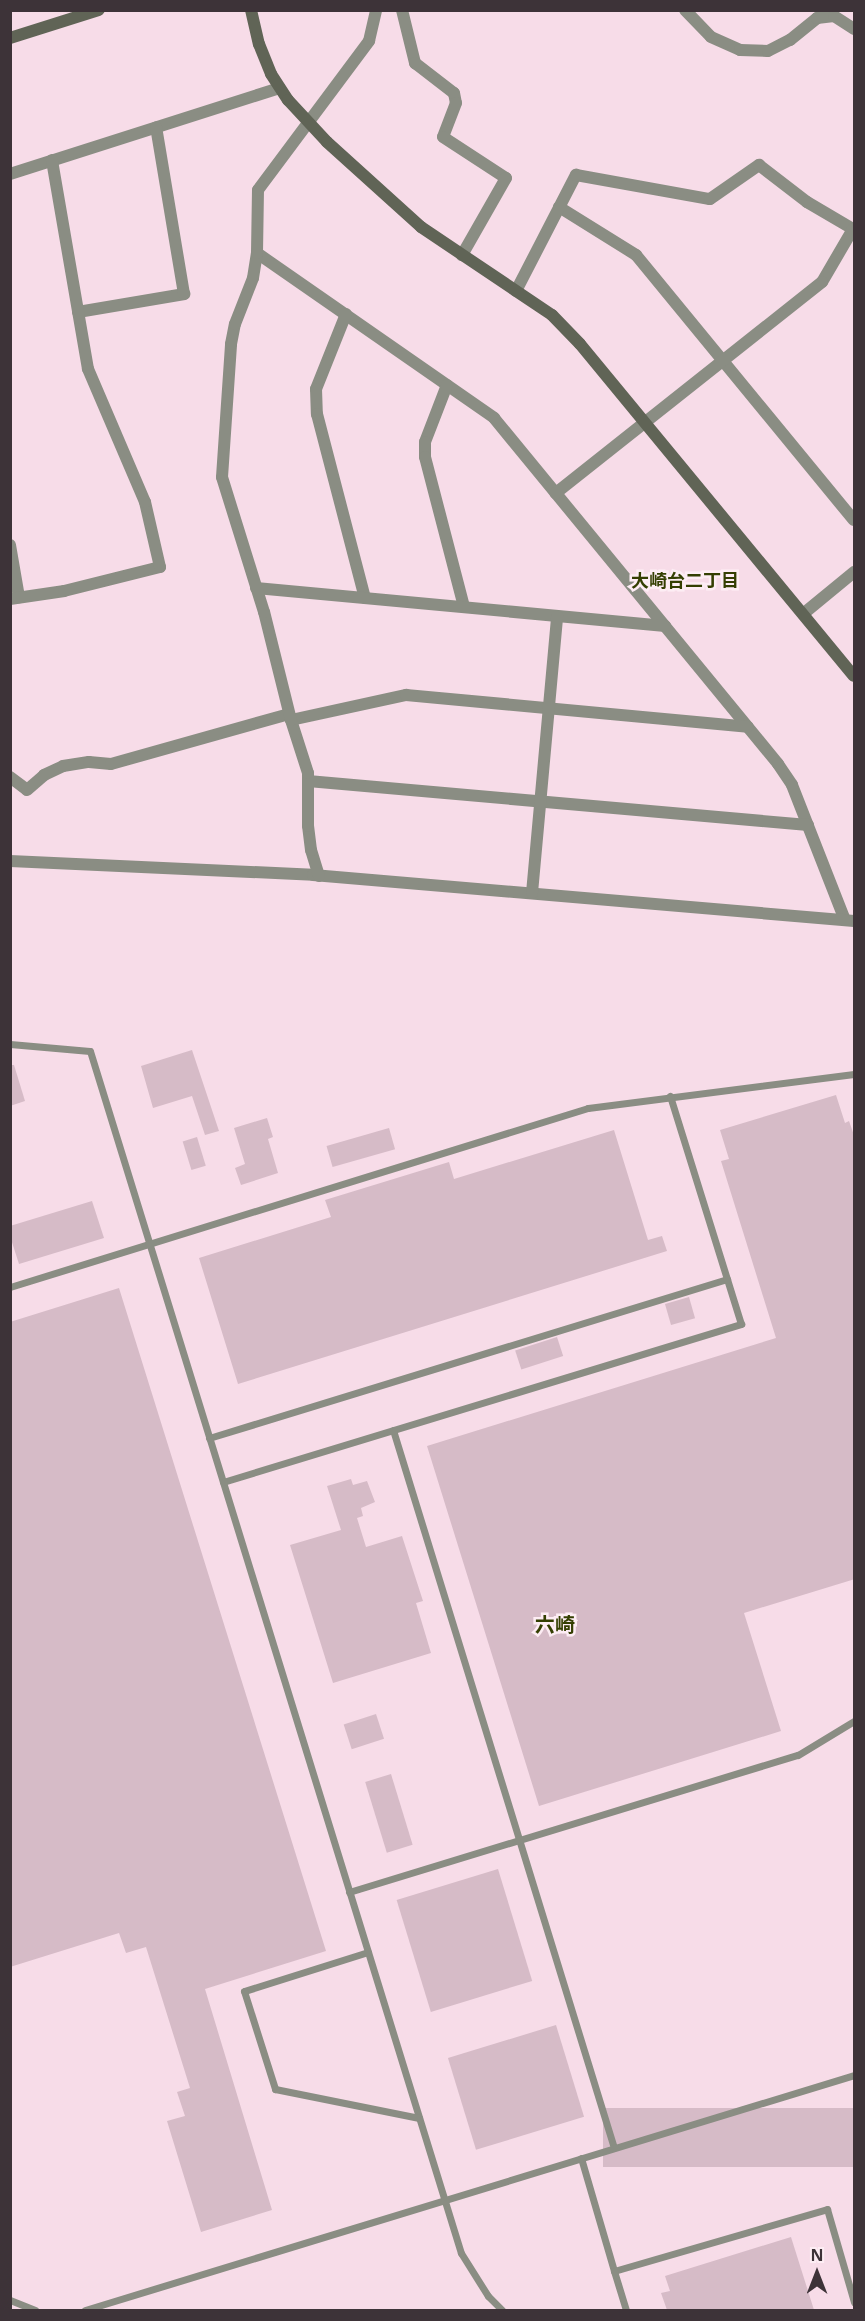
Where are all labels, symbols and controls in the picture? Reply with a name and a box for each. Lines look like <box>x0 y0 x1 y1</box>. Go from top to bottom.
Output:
district label: 大崎台二丁目 <box>631 569 739 591</box>
district label: 六崎 <box>535 1612 575 1636</box>
north arrow <box>787 2243 847 2303</box>
text: N <box>810 2244 824 2266</box>

